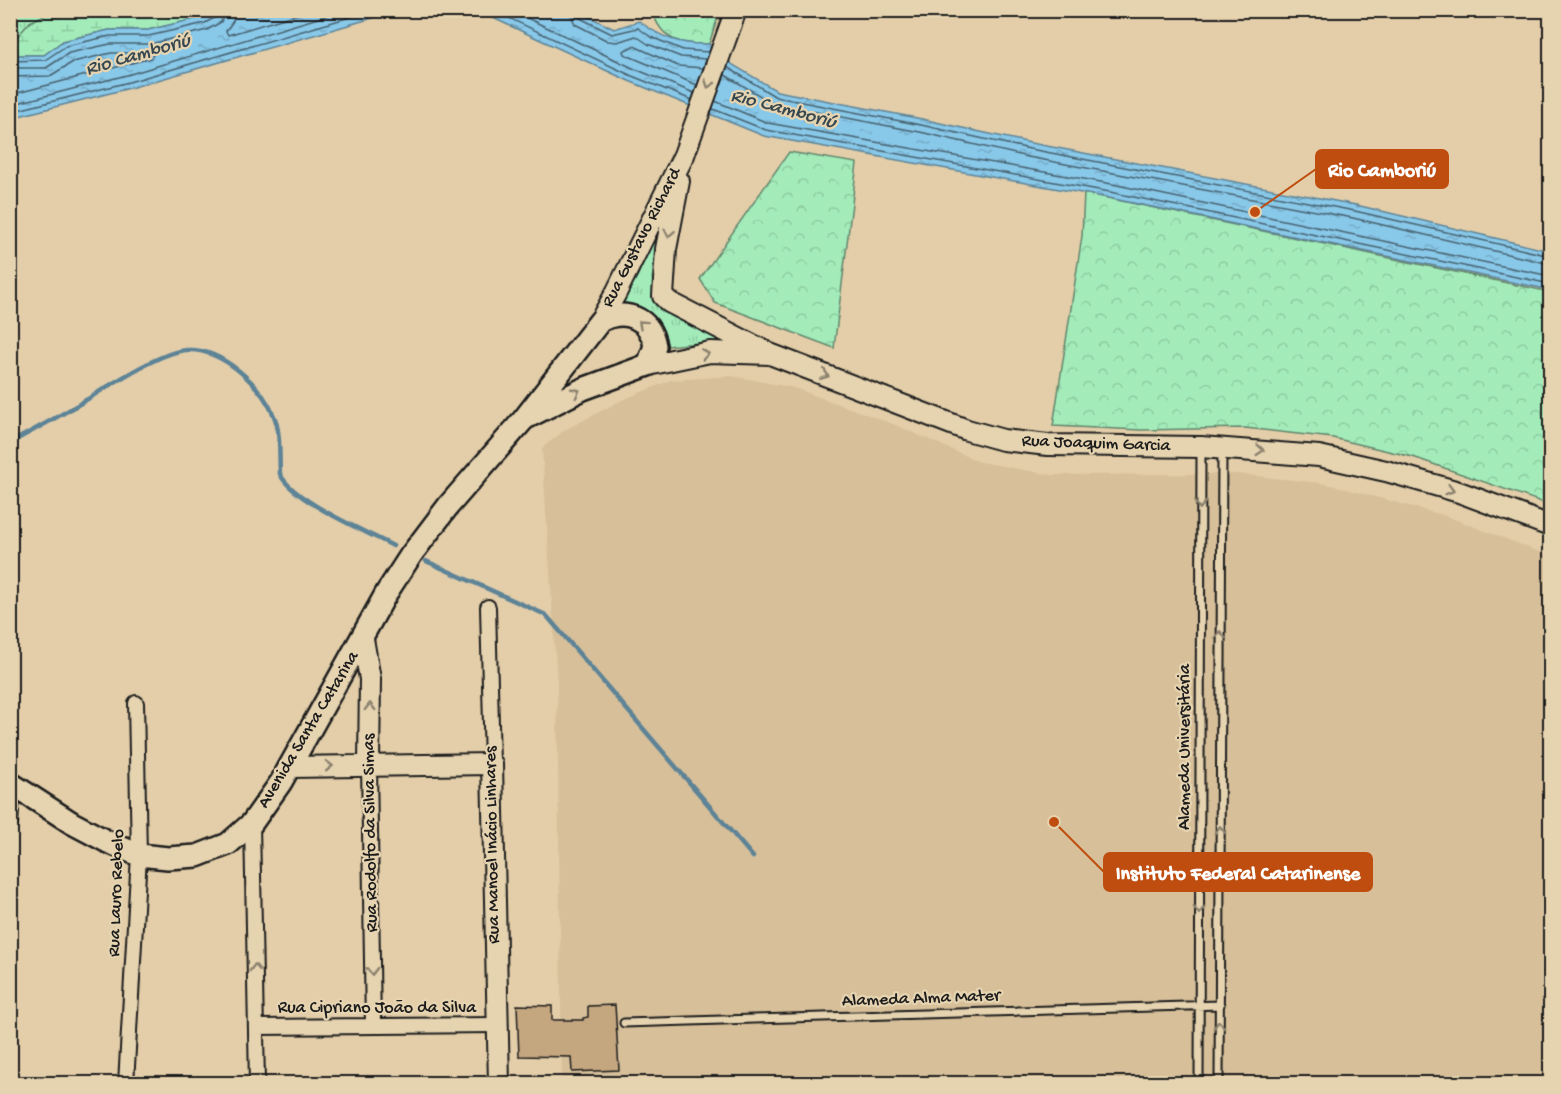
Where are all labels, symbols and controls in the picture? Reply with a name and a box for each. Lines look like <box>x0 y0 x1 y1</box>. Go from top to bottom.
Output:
water label: Rio Camboriú <box>83 30 195 82</box>
one-way arrow <box>704 79 717 89</box>
water label: Rio Camboriú <box>728 85 840 135</box>
callout: Rio Camboriú <box>1316 150 1448 188</box>
text: Rio Camboriú <box>1327 161 1437 184</box>
street label: Rua Gustavo Richard <box>598 164 687 311</box>
one-way arrow <box>663 227 676 237</box>
one-way arrow <box>639 320 649 331</box>
one-way arrow <box>701 348 710 360</box>
one-way arrow <box>819 368 830 380</box>
one-way arrow <box>570 388 581 400</box>
street label: Rua Joaquim Garcia <box>1021 431 1172 457</box>
one-way arrow <box>1255 443 1264 456</box>
one-way arrow <box>1444 483 1455 495</box>
one-way arrow <box>1194 501 1207 510</box>
one-way arrow <box>1214 631 1226 640</box>
street label: Avenida Santa Catarina <box>254 647 365 812</box>
street label: Alameda Universitária <box>1175 663 1196 830</box>
one-way arrow <box>363 702 376 711</box>
street label: Rua Rodolfo da Silva Simas <box>359 732 383 933</box>
street label: Rua Manoel Inácio Linhares <box>481 745 505 944</box>
one-way arrow <box>325 760 334 773</box>
one-way arrow <box>1214 826 1226 835</box>
street label: Rua Lauro Rebelo <box>104 829 130 957</box>
callout: Instituto Federal Catarinense <box>1104 853 1372 891</box>
text: Instituto Federal Catarinense <box>1116 864 1361 887</box>
one-way arrow <box>1193 906 1205 915</box>
one-way arrow <box>249 964 261 973</box>
one-way arrow <box>366 966 378 975</box>
street label: Alameda Alma Mater <box>841 986 1002 1012</box>
street label: Rua Cipriano João da Silva <box>278 998 477 1019</box>
one-way arrow <box>1213 1021 1226 1030</box>

